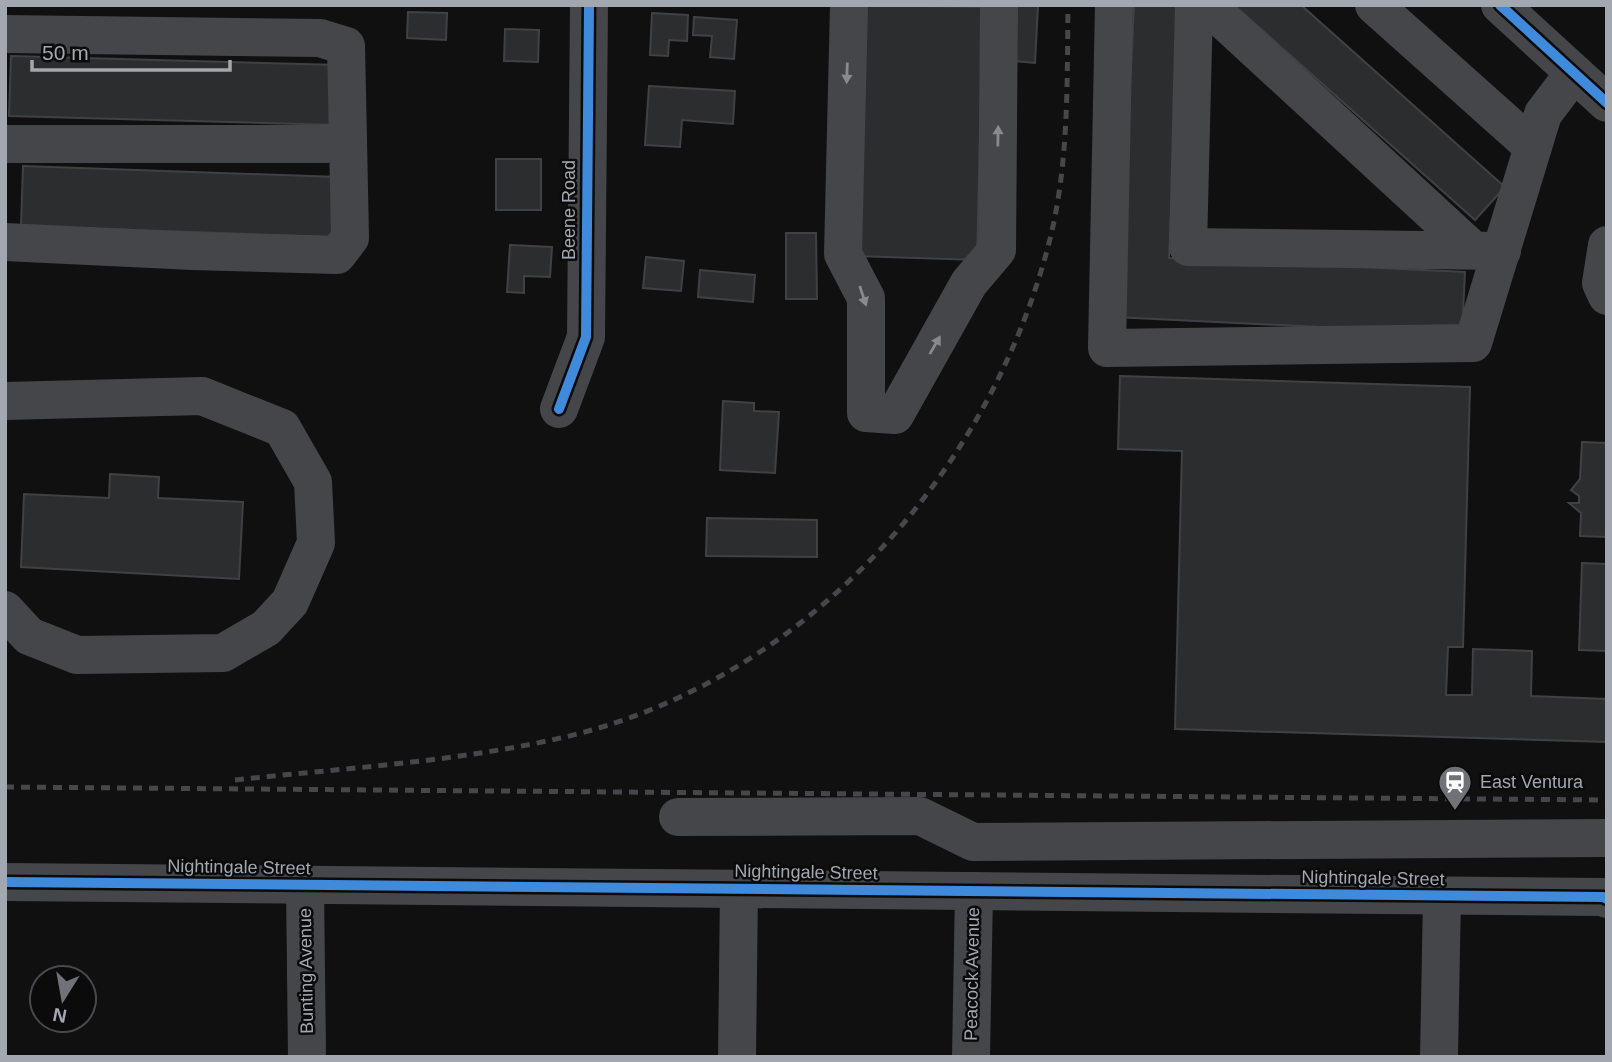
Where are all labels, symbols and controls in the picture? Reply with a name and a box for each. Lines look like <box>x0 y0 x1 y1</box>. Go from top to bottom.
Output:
scale bar <box>32 28 229 72</box>
text: 50 m <box>42 41 89 64</box>
one-way arrow <box>842 63 853 85</box>
one-way arrow <box>992 125 1004 147</box>
street label: Beene Road <box>559 160 579 260</box>
one-way arrow <box>858 285 868 306</box>
one-way arrow <box>928 335 941 354</box>
station icon: East Ventura <box>1436 763 1474 812</box>
place label: East Ventura <box>1480 772 1584 792</box>
street label: Nightingale Street <box>167 856 311 878</box>
street label: Nightingale Street <box>734 861 878 883</box>
street label: Nightingale Street <box>1301 867 1445 889</box>
street label: Peacock Avenue <box>961 907 983 1041</box>
street label: Bunting Avenue <box>295 908 317 1034</box>
north arrow <box>28 964 98 1034</box>
text: N <box>51 1004 69 1027</box>

